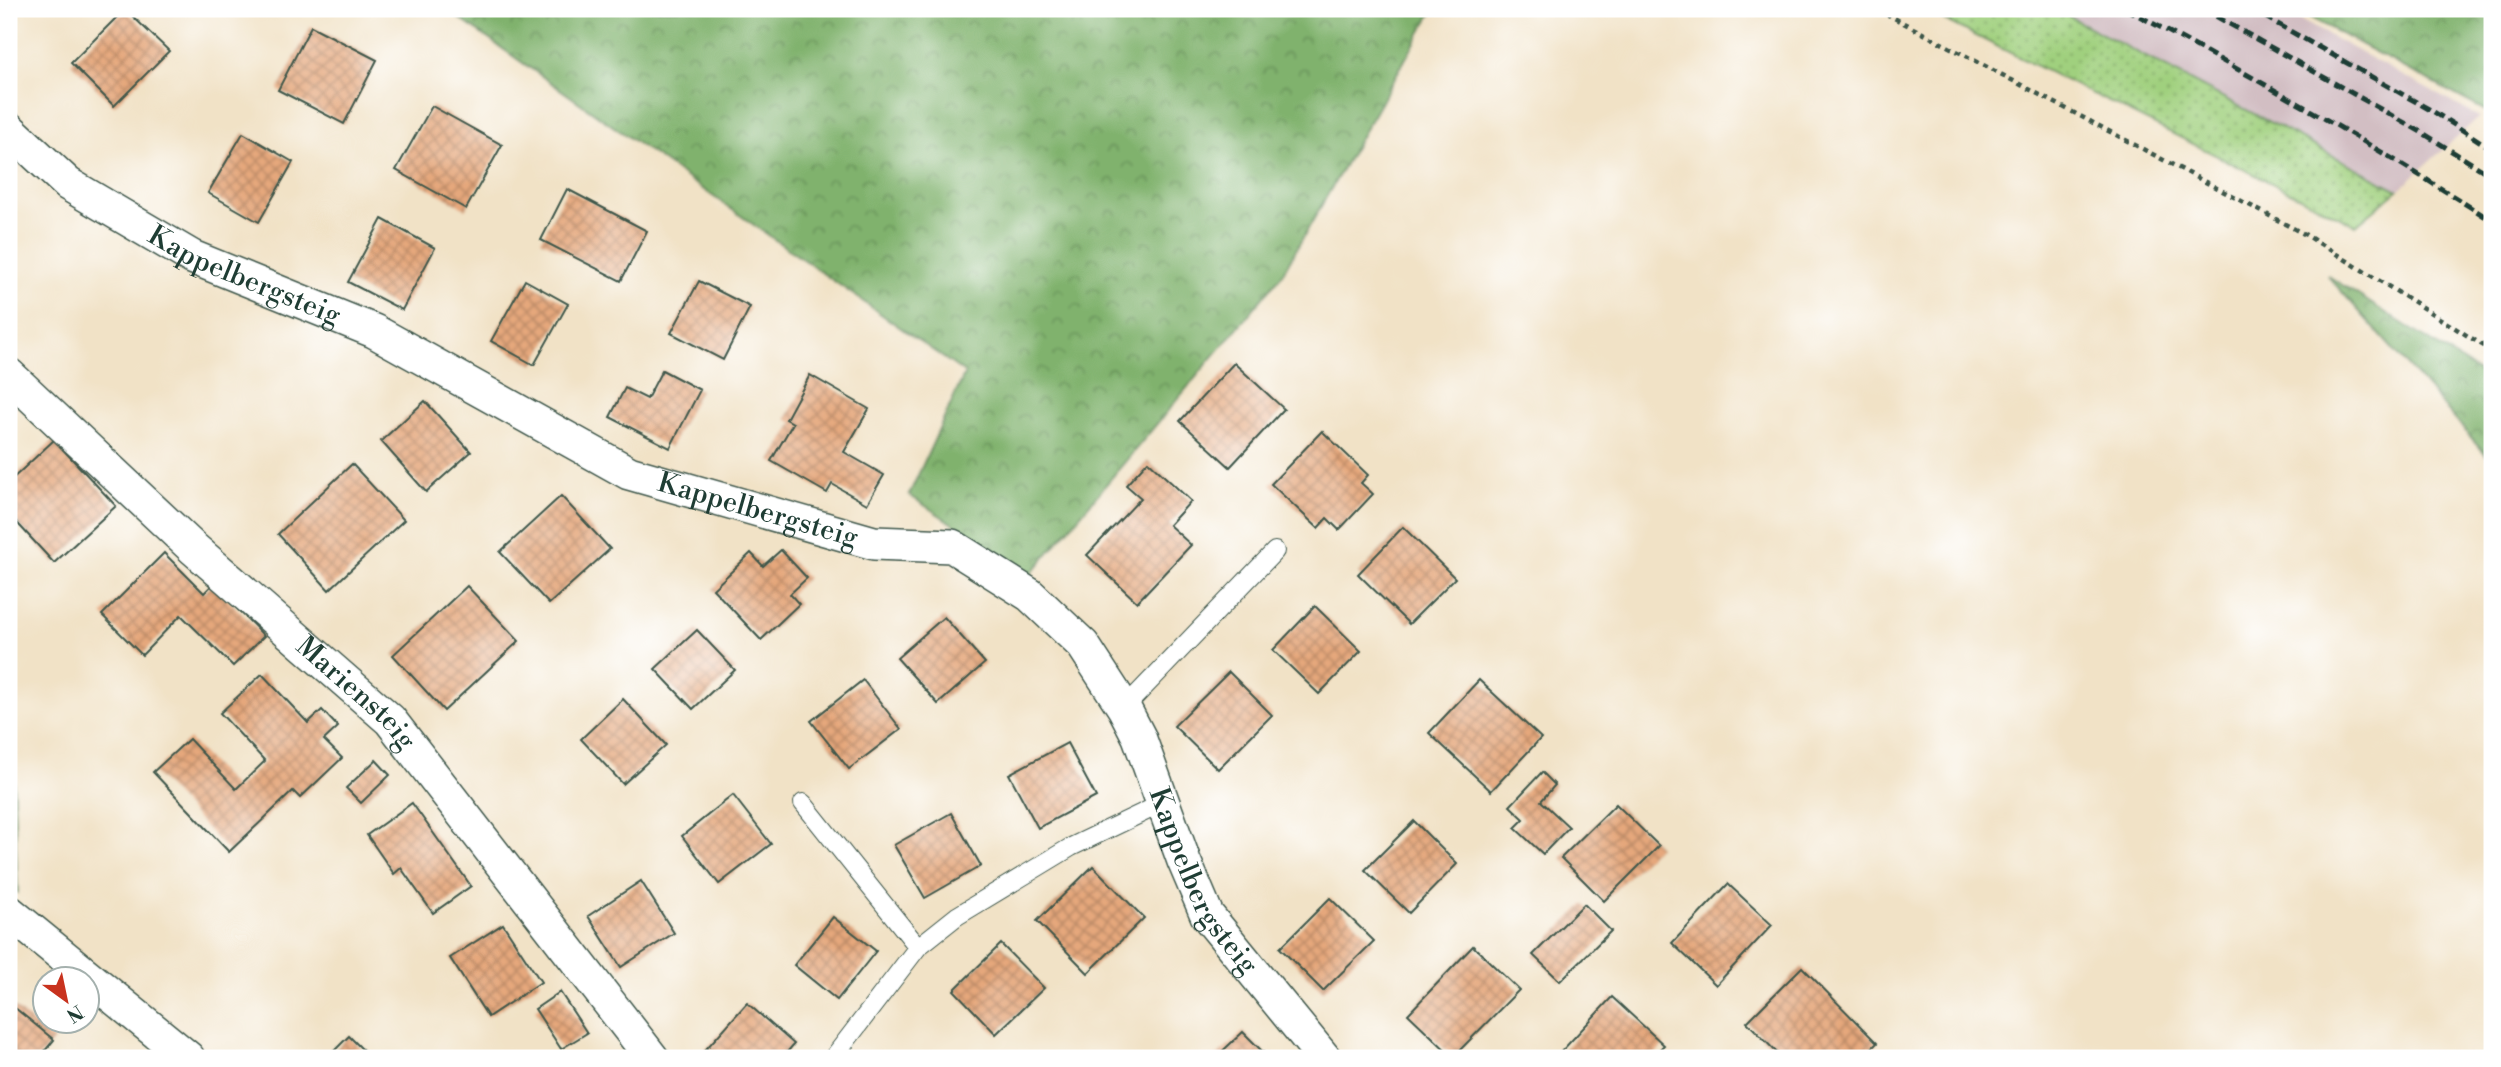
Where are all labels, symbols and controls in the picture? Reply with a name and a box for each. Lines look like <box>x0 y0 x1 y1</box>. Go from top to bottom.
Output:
street label: Kappelbergsteig <box>142 218 346 333</box>
street label: Kappelbergsteig <box>654 465 863 555</box>
street label: Mariensteig <box>289 629 424 757</box>
street label: Kappelbergsteig <box>1141 783 1266 982</box>
north arrow <box>32 965 102 1036</box>
text: N <box>62 999 88 1028</box>

